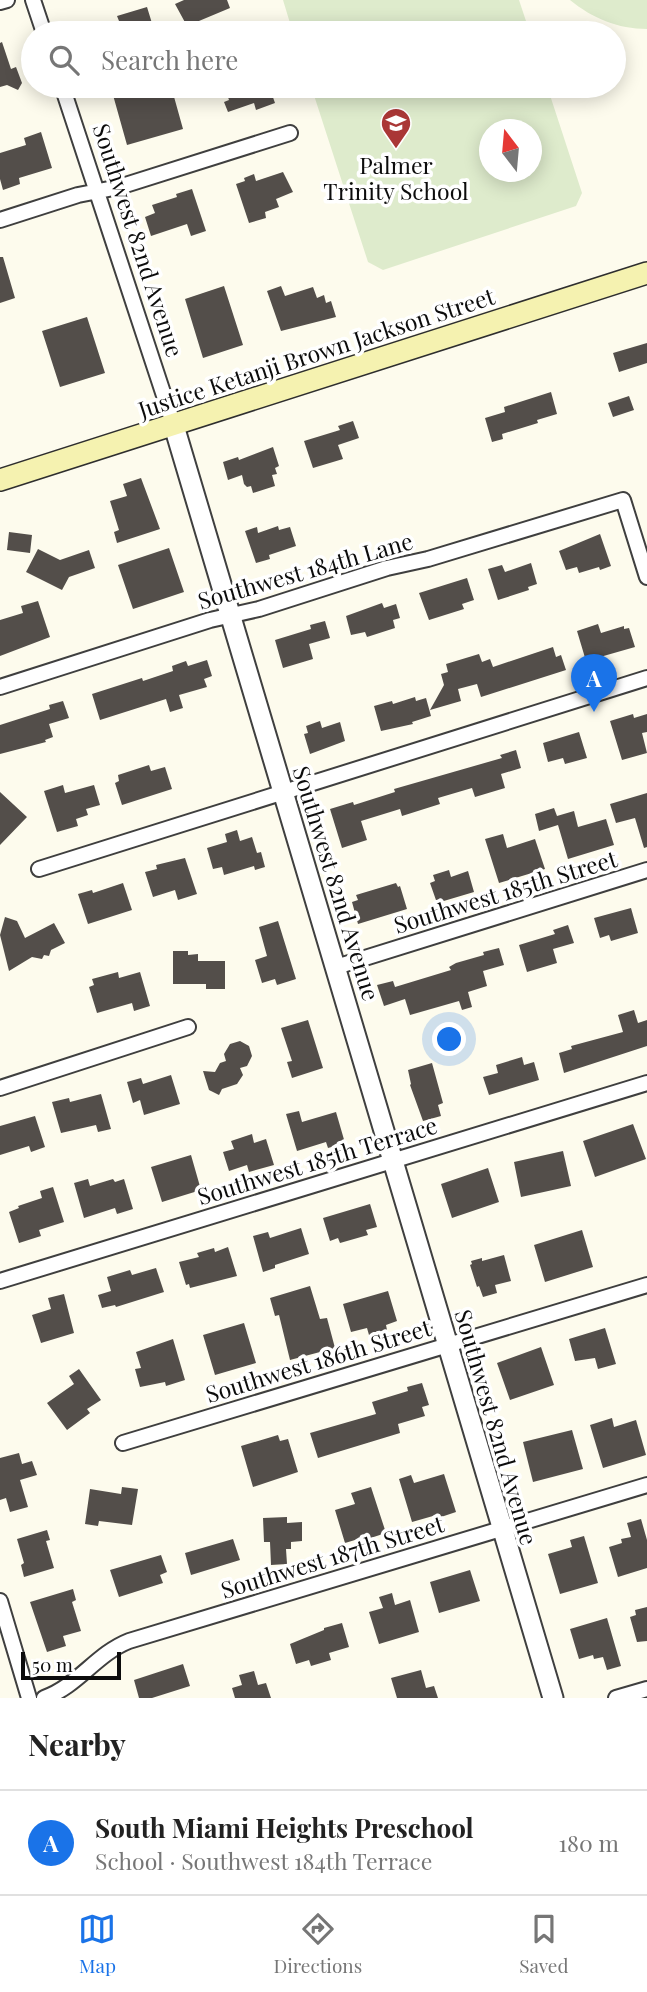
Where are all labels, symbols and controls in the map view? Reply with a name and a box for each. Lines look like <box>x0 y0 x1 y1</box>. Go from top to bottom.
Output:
search box <box>21 21 626 98</box>
icon: search <box>45 41 83 79</box>
text: Search here <box>101 42 238 77</box>
school or university icon: Palmer Trinity School <box>379 106 413 150</box>
street label: Southwest 82nd Avenue <box>87 119 191 361</box>
north arrow <box>479 119 542 182</box>
place label: Palmer Trinity School <box>323 149 469 206</box>
street label: Justice Ketanji Brown Jackson Street <box>133 279 499 425</box>
street label: Southwest 184th Lane <box>194 524 416 616</box>
pin: A <box>571 654 617 712</box>
street label: Southwest 82nd Avenue <box>287 762 387 1004</box>
street label: Southwest 185th Street <box>390 842 621 940</box>
your location <box>432 1022 466 1056</box>
street label: Southwest 185th Terrace <box>193 1109 441 1211</box>
street label: Southwest 82nd Avenue <box>449 1306 545 1548</box>
street label: Southwest 186th Street <box>201 1311 435 1409</box>
street label: Southwest 187th Street <box>217 1507 448 1605</box>
scale bar <box>21 1649 121 1681</box>
text: 50 m <box>32 1651 73 1677</box>
text: Nearby <box>28 1724 126 1764</box>
text: South Miami Heights Preschool <box>95 1810 474 1845</box>
text: A <box>43 1827 59 1858</box>
text: 180 m <box>559 1827 619 1858</box>
text: School · Southwest 184th Terrace <box>95 1845 432 1876</box>
tab: Map <box>78 1910 116 1978</box>
tab: Directions <box>273 1910 362 1978</box>
tab: Saved <box>519 1910 569 1978</box>

